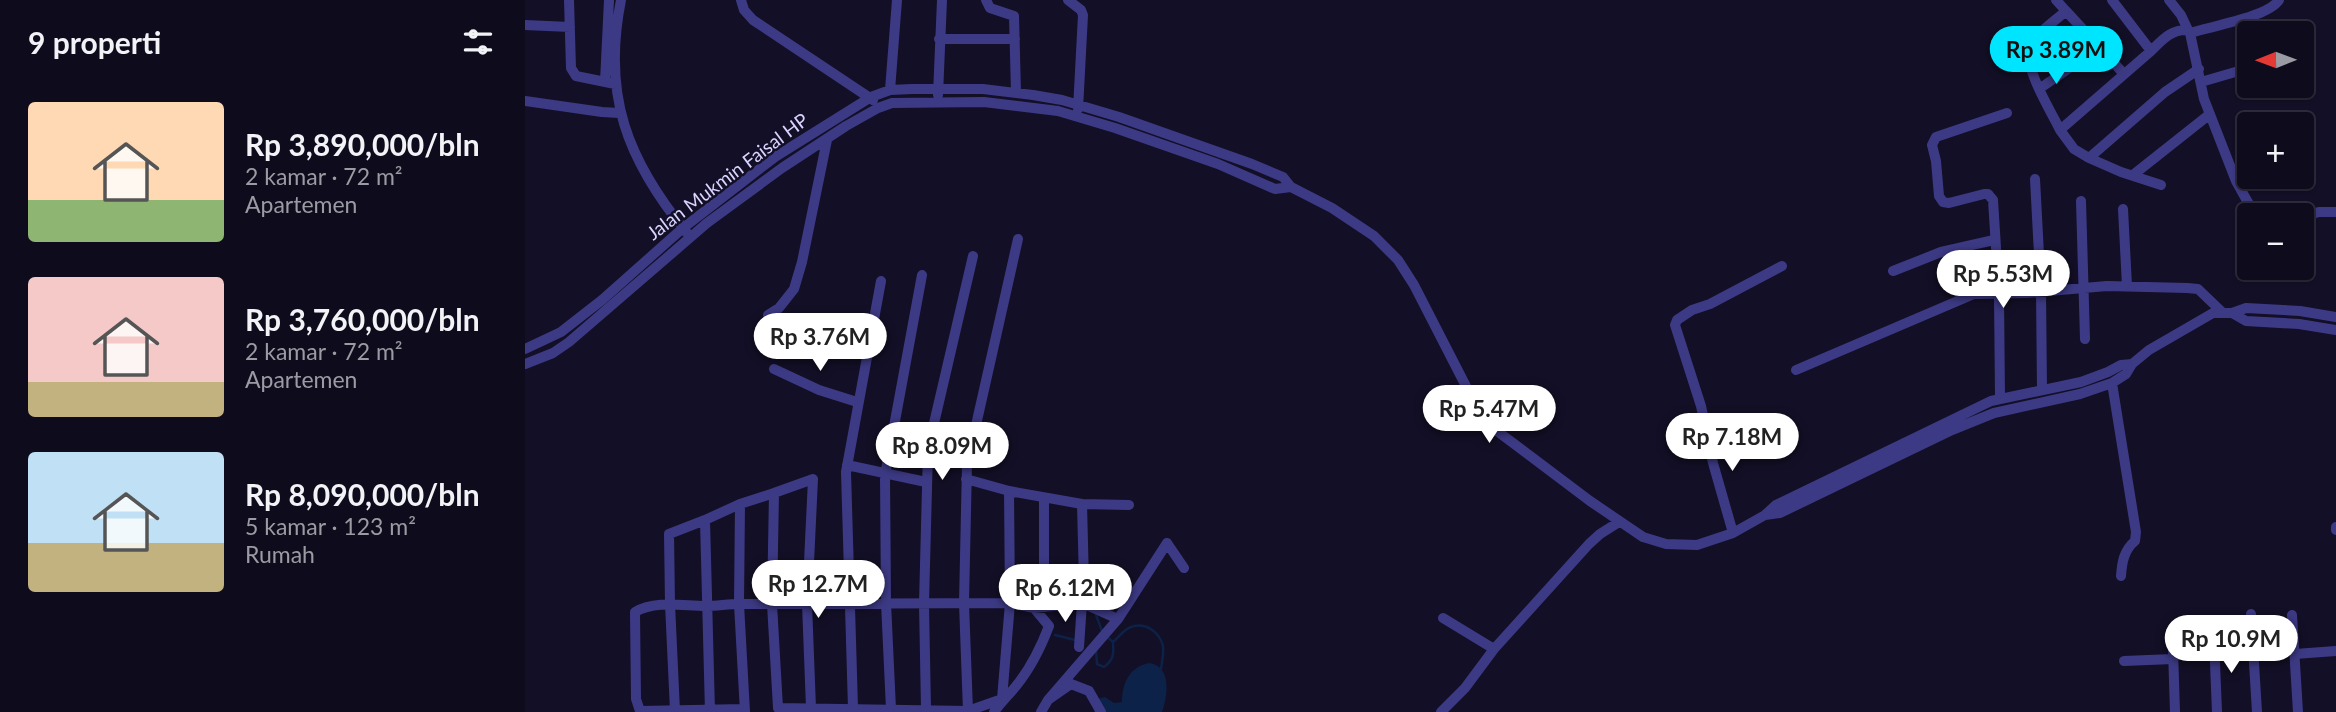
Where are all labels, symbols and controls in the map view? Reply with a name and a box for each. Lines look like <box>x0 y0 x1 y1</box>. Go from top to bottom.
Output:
north arrow <box>2237 21 2313 98</box>
map controls <box>2237 21 2314 280</box>
icon: filters <box>459 23 497 61</box>
text: 9 properti <box>28 24 161 60</box>
pin: Rp 3.89M <box>1984 27 2128 86</box>
text: Rp 3.89M <box>2006 35 2106 63</box>
street label: Jalan Mukmin Faisal HP <box>642 108 812 244</box>
button: + <box>2237 112 2314 189</box>
text: Rp 3,890,000/bln <box>245 126 480 162</box>
icon: home <box>84 130 168 214</box>
text: 2 kamar · 72 m² <box>245 162 403 190</box>
text: Apartemen <box>245 190 357 218</box>
button: − <box>2237 203 2314 280</box>
pin: Rp 5.53M <box>1931 250 2075 310</box>
text: Rp 5.53M <box>1953 259 2053 287</box>
text: Rp 3,760,000/bln <box>245 301 480 337</box>
icon: home <box>84 305 168 389</box>
pin: Rp 3.76M <box>748 314 892 373</box>
text: Rp 3.76M <box>770 322 870 350</box>
text: 2 kamar · 72 m² <box>245 337 403 365</box>
text: Apartemen <box>245 365 357 393</box>
pin: Rp 5.47M <box>1417 386 1561 445</box>
text: Rp 5.47M <box>1439 394 1539 422</box>
pin: Rp 7.18M <box>1660 414 1804 473</box>
pin: Rp 8.09M <box>870 422 1014 482</box>
text: Rp 7.18M <box>1682 422 1782 450</box>
text: Rp 8.09M <box>892 431 992 459</box>
text: Rp 8,090,000/bln <box>245 476 480 512</box>
icon: home <box>84 480 168 564</box>
text: 5 kamar · 123 m² <box>245 512 416 540</box>
text: Rumah <box>245 540 315 568</box>
pin: Rp 12.7M <box>746 560 890 620</box>
pin: Rp 6.12M <box>993 564 1137 624</box>
text: Rp 12.7M <box>768 569 868 597</box>
text: Rp 6.12M <box>1015 573 1115 601</box>
pin: Rp 10.9M <box>2159 616 2303 675</box>
text: Rp 10.9M <box>2181 624 2281 652</box>

